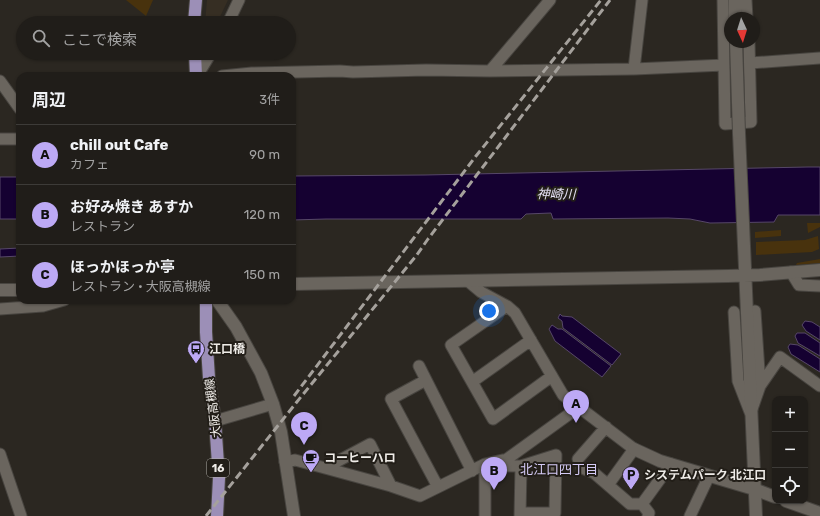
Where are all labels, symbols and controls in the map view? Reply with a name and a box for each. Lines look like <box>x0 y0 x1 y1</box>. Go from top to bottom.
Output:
north arrow <box>724 12 760 48</box>
search box <box>16 16 296 60</box>
icon: search <box>30 27 52 49</box>
text: ここで検索 <box>62 31 137 49</box>
text: 周辺 <box>32 90 66 110</box>
text: 3件 <box>259 92 280 107</box>
text: chill out Cafe <box>70 136 168 154</box>
text: A <box>40 147 50 162</box>
text: 90 m <box>249 147 280 162</box>
text: カフェ <box>70 157 109 172</box>
water label: 神崎川 <box>536 186 578 202</box>
text: お好み焼き あすか <box>70 198 193 216</box>
text: B <box>40 207 50 222</box>
text: 120 m <box>244 207 280 222</box>
text: レストラン <box>70 219 135 234</box>
text: ほっかほっか亭 <box>70 258 175 276</box>
text: C <box>40 267 50 282</box>
text: 150 m <box>244 267 280 282</box>
text: レストラン · 大阪高槻線 <box>70 279 211 294</box>
your location <box>479 301 499 321</box>
bus stop icon: 江口橋 <box>186 339 206 364</box>
place label: 江口橋 <box>209 342 246 356</box>
street label: 大阪高槻線 <box>202 377 224 439</box>
pin: A <box>563 390 589 423</box>
map controls <box>772 396 808 504</box>
button: + <box>772 396 808 432</box>
pin: C <box>291 412 317 445</box>
button: − <box>772 432 808 468</box>
cafe icon: コーヒーハロ <box>301 448 321 473</box>
place label: コーヒーハロ <box>324 451 396 465</box>
pin: B <box>481 457 507 490</box>
road number: 16 <box>207 459 229 477</box>
district label: 北江口四丁目 <box>520 462 598 477</box>
parking icon: システムパーク 北江口 <box>621 465 641 490</box>
place label: システムパーク 北江口 <box>644 468 766 482</box>
button: locate <box>772 468 808 504</box>

